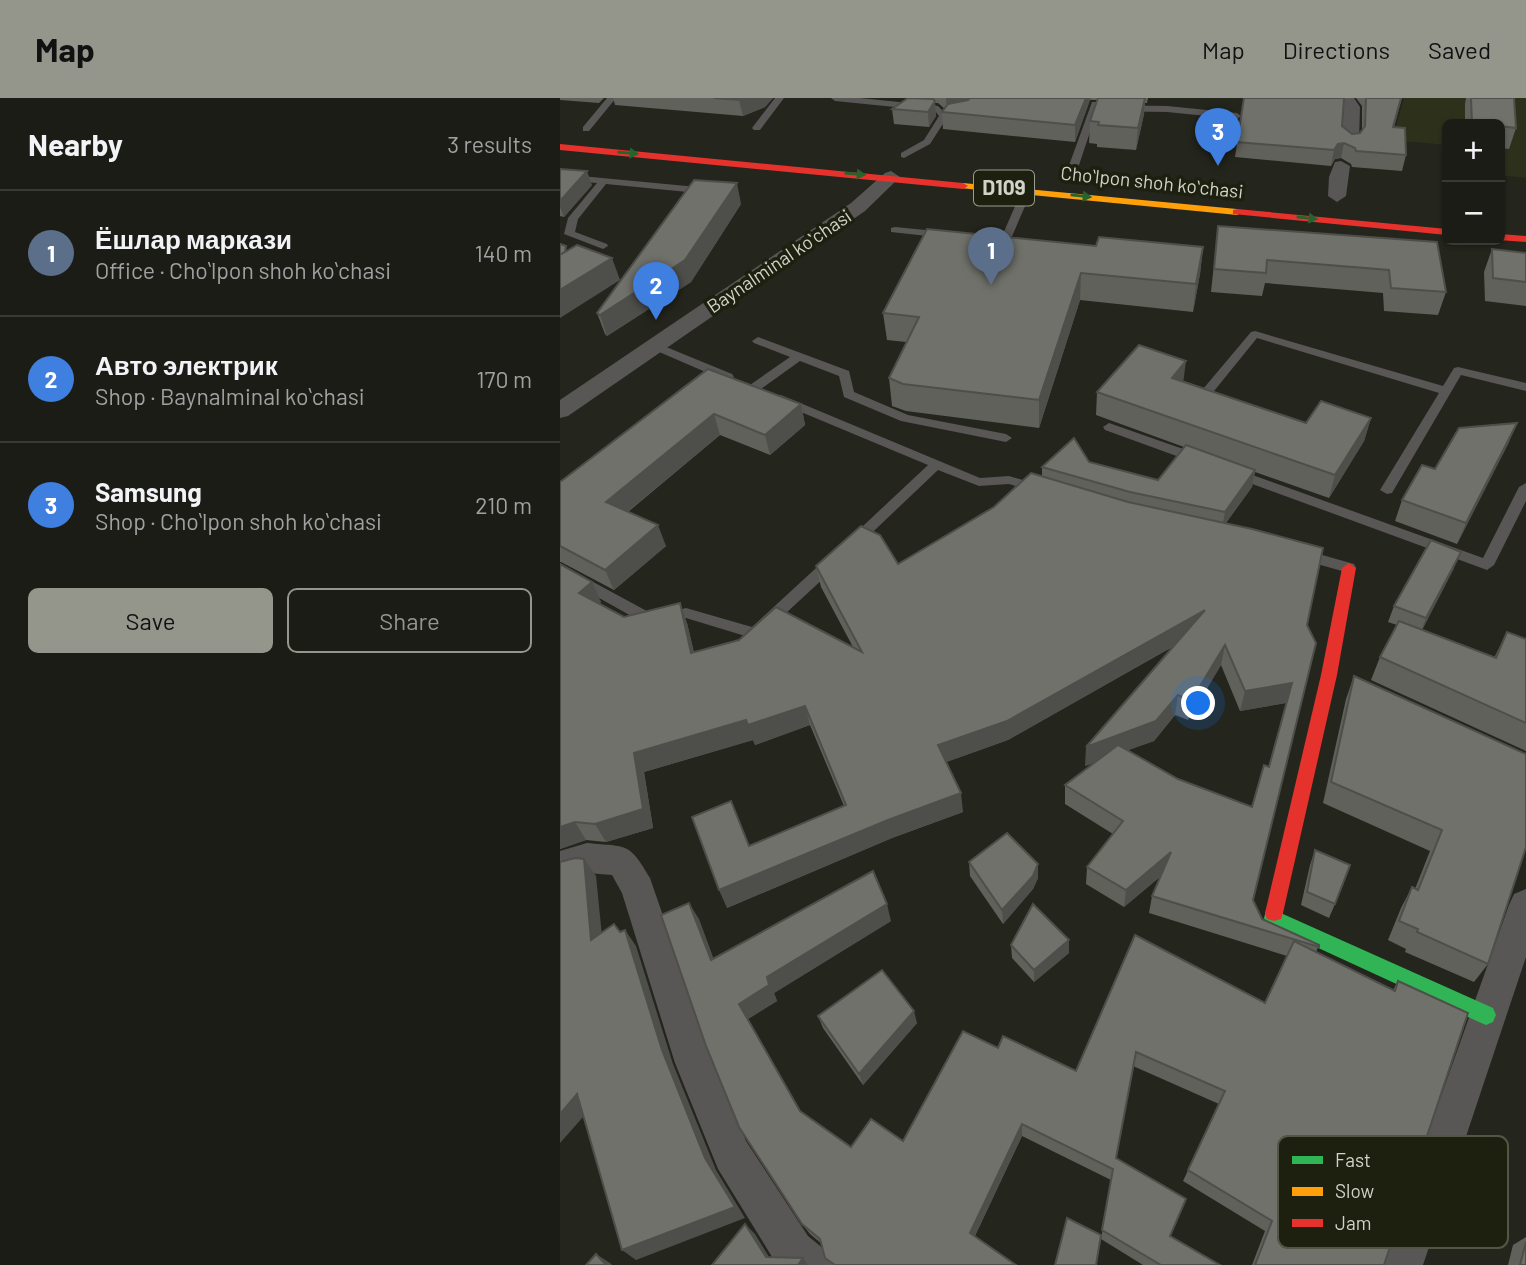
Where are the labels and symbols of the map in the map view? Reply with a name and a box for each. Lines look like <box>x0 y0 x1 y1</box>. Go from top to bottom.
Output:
pin: 3 <box>1195 108 1241 166</box>
one-way arrow <box>617 148 639 159</box>
street label: Choʻlpon shoh koʻchasi <box>1060 160 1244 203</box>
one-way arrow <box>844 169 866 180</box>
road number: D109 <box>974 170 1034 206</box>
one-way arrow <box>1070 191 1092 202</box>
street label: Baynalminal koʻchasi <box>702 204 855 317</box>
one-way arrow <box>1297 213 1319 224</box>
pin: 1 <box>968 227 1014 285</box>
pin: 2 <box>633 262 679 320</box>
your location <box>1181 686 1215 720</box>
legend <box>1278 1136 1508 1248</box>
text: Fast <box>1335 1148 1371 1171</box>
text: Slow <box>1335 1179 1374 1202</box>
text: Jam <box>1335 1211 1371 1234</box>

